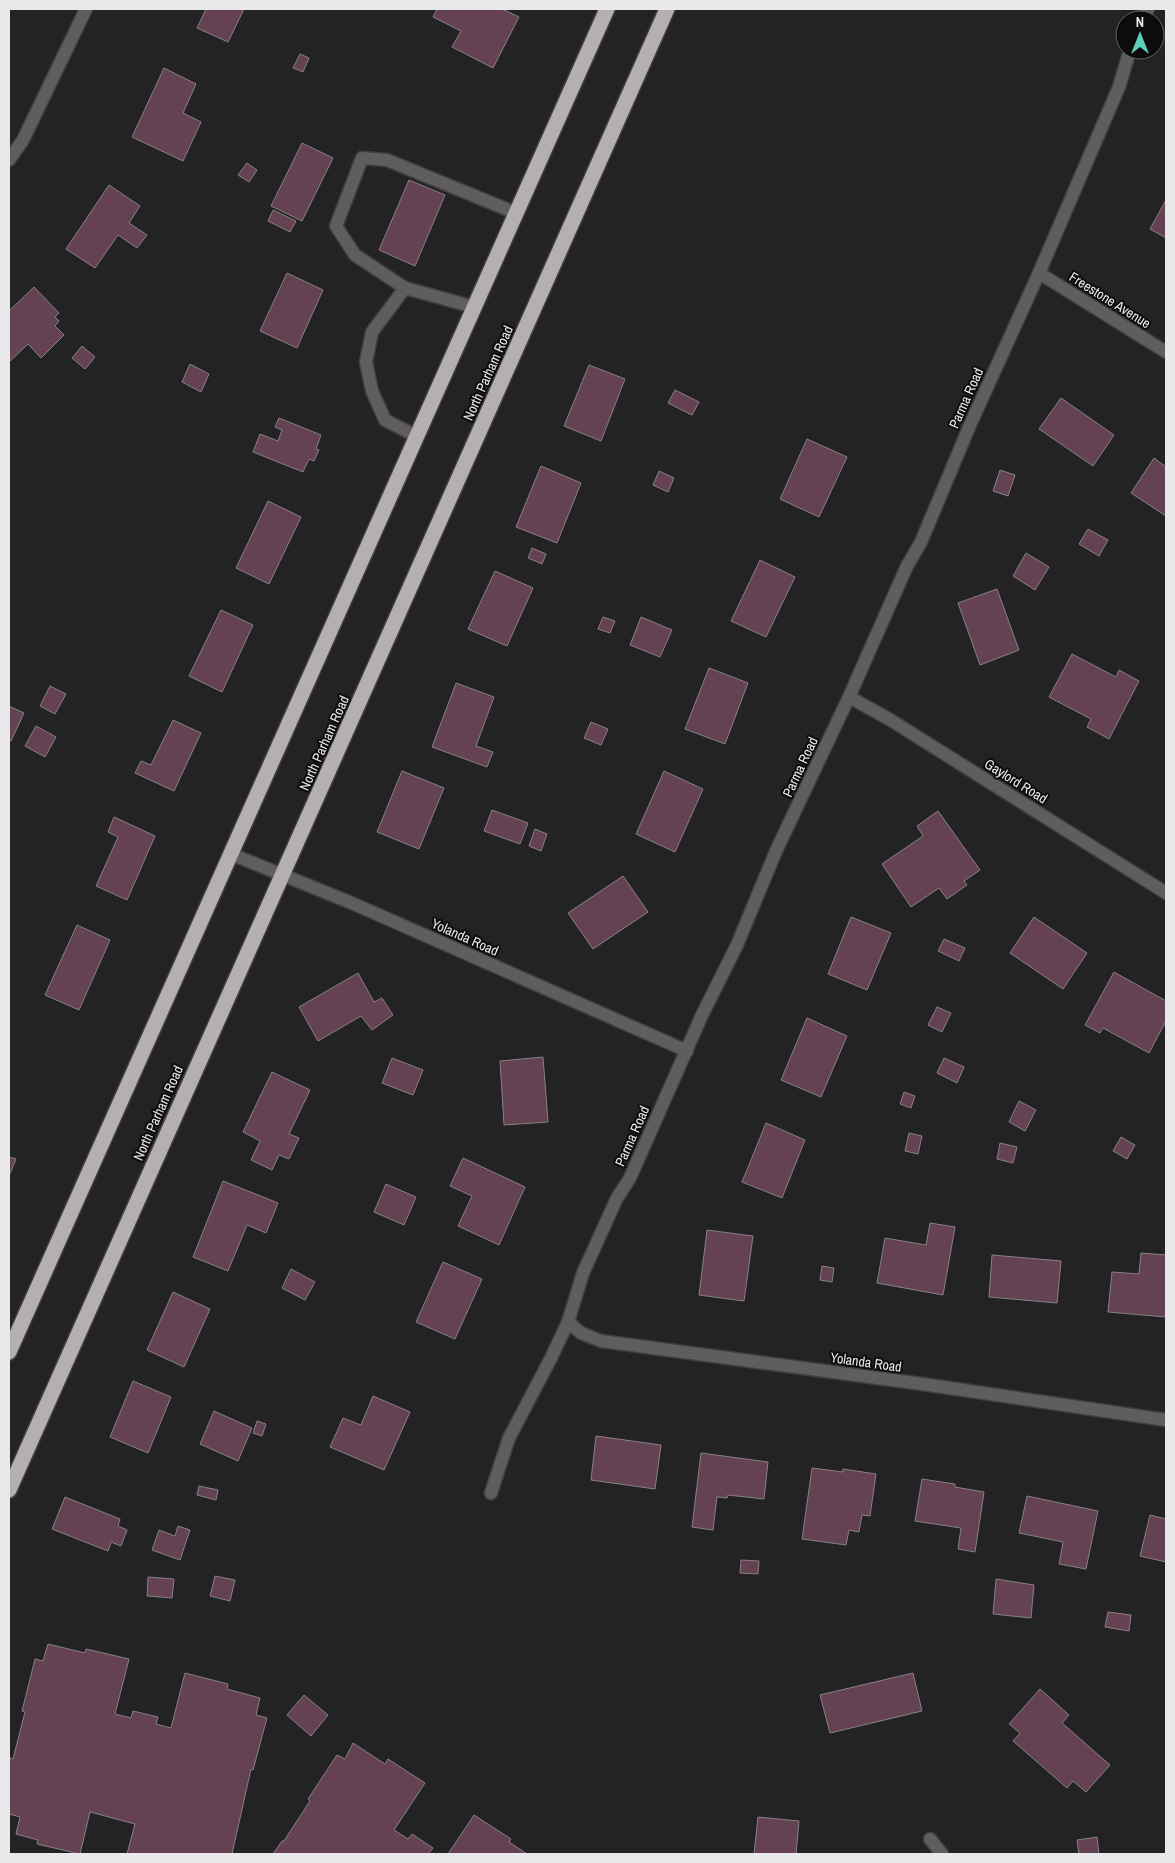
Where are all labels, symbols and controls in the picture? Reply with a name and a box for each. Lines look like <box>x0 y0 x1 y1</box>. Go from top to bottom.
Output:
north arrow <box>1115 10 1165 60</box>
text: N <box>1136 13 1144 31</box>
street label: Freestone Avenue <box>1066 268 1154 332</box>
street label: North Parham Road <box>459 323 517 423</box>
street label: Parma Road <box>945 365 987 431</box>
street label: North Parham Road <box>295 693 353 793</box>
street label: Parma Road <box>778 734 822 800</box>
street label: Gaylord Road <box>981 755 1051 807</box>
street label: Yolanda Road <box>429 914 501 960</box>
street label: North Parham Road <box>129 1063 187 1163</box>
street label: Parma Road <box>611 1103 653 1169</box>
street label: Yolanda Road <box>829 1348 903 1376</box>

